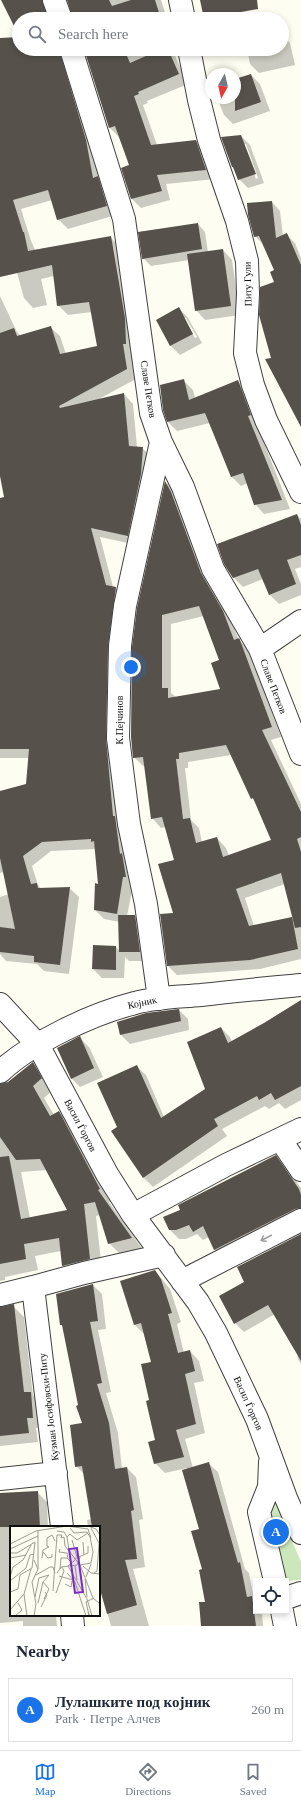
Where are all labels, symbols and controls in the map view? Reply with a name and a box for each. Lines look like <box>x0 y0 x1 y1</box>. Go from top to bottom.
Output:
search box <box>12 12 289 56</box>
icon: search <box>26 23 48 45</box>
text: Search here <box>58 26 128 42</box>
north arrow <box>205 68 241 104</box>
street label: Питу Гули <box>242 261 253 306</box>
street label: Славе Петков <box>139 360 159 419</box>
your location <box>121 657 141 677</box>
street label: Славе Петков <box>258 657 289 715</box>
street label: К.Пејчинов <box>114 695 125 745</box>
street label: Којник <box>127 994 158 1011</box>
street label: Васил Ѓоргов <box>62 1097 99 1154</box>
one-way arrow <box>260 1235 272 1242</box>
street label: Кузман Јосифовски-Питу <box>36 1353 61 1461</box>
street label: Васил Ѓоргов <box>232 1375 265 1432</box>
pin: A <box>263 1517 289 1547</box>
inset map <box>10 1526 100 1616</box>
map controls <box>253 1578 289 1614</box>
button: locate <box>253 1578 289 1614</box>
text: Nearby <box>16 1642 70 1661</box>
text: Лулашките под којник <box>55 1694 211 1710</box>
text: A <box>25 1702 35 1717</box>
text: 260 m <box>251 1702 284 1717</box>
text: Park · Петре Алчев <box>55 1711 161 1726</box>
tab: Map <box>34 1761 56 1797</box>
tab: Directions <box>125 1761 171 1797</box>
tab: Saved <box>240 1761 267 1797</box>

